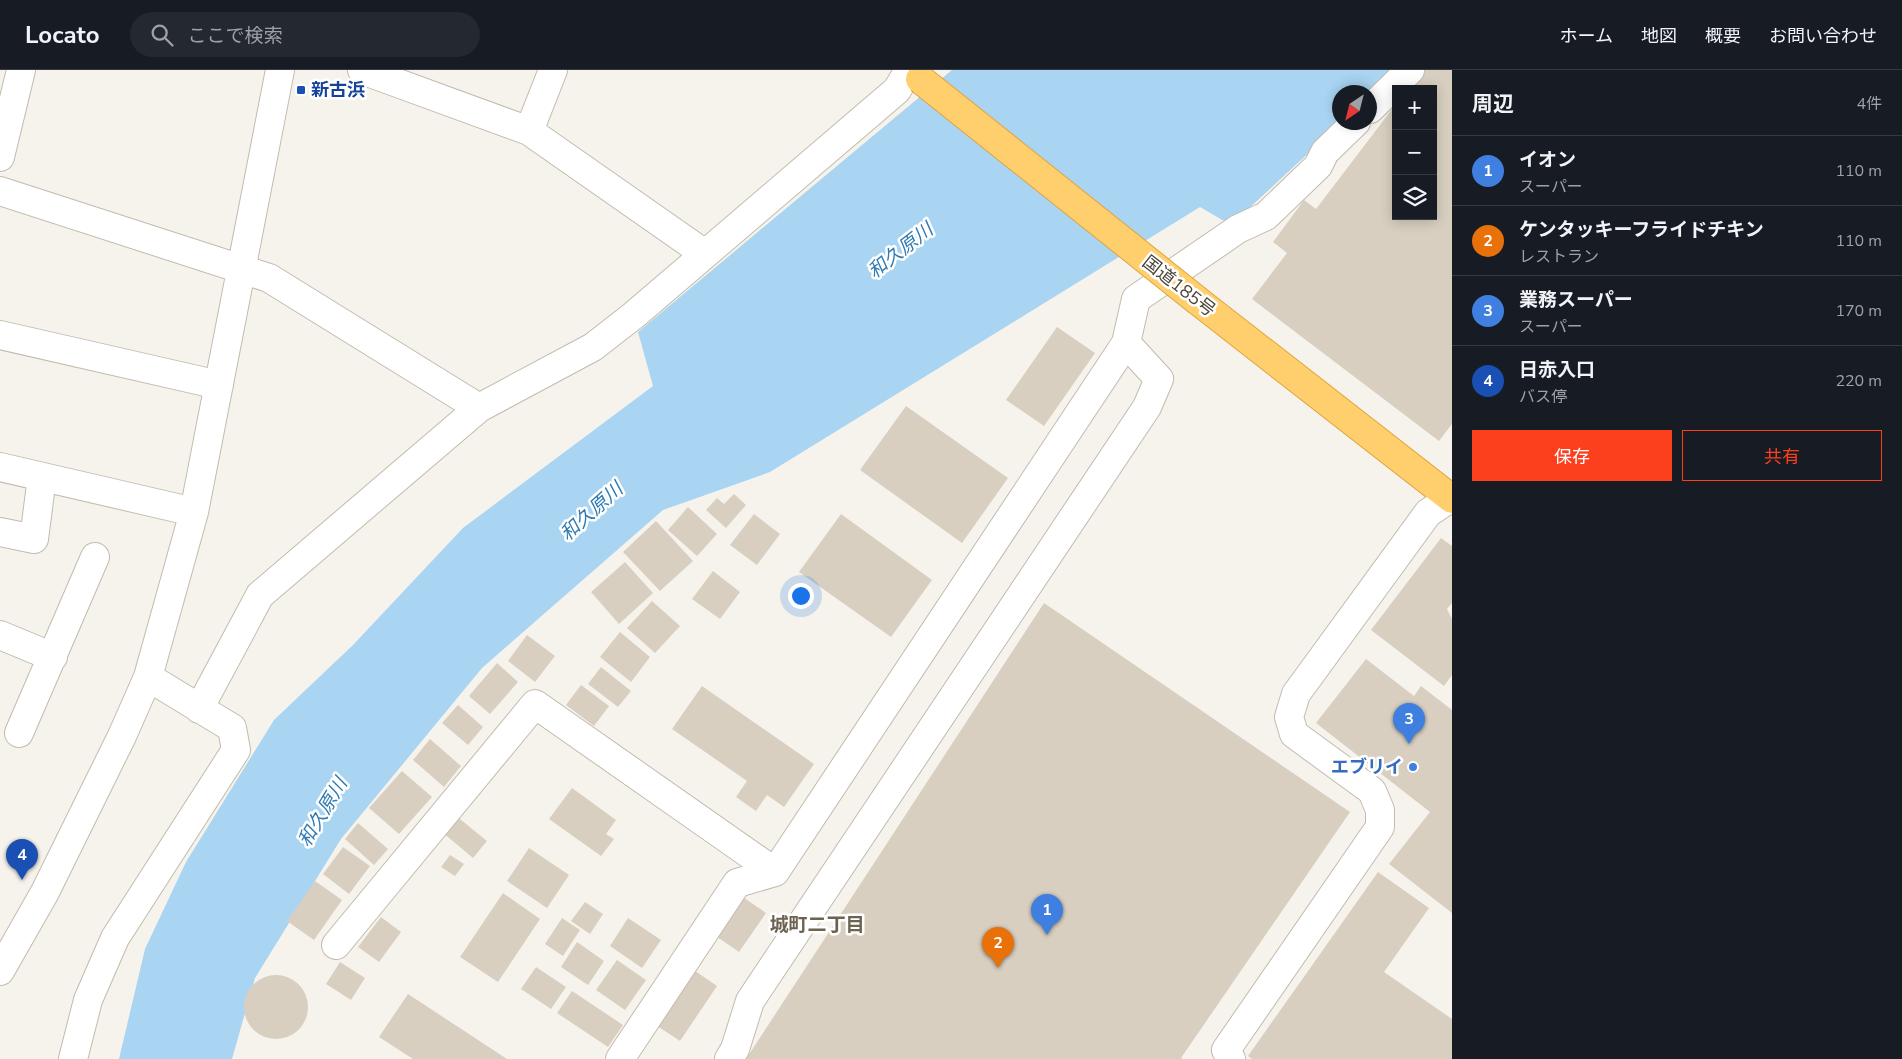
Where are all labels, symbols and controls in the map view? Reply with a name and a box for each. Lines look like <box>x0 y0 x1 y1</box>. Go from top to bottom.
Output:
search box <box>130 12 480 57</box>
text: Locato <box>25 19 100 51</box>
icon: search <box>148 21 176 49</box>
text: ここで検索 <box>188 23 283 49</box>
text: ホーム <box>1560 24 1613 48</box>
text: 地図 <box>1641 24 1677 48</box>
text: 概要 <box>1705 24 1741 48</box>
text: お問い合わせ <box>1769 24 1877 48</box>
place label: 新古浜 <box>311 78 365 102</box>
marker: 新古浜 <box>295 84 307 96</box>
north arrow <box>1332 85 1377 130</box>
map controls <box>1392 85 1437 220</box>
button: + <box>1392 85 1437 130</box>
text: 周辺 <box>1472 90 1514 118</box>
text: 4件 <box>1856 93 1882 115</box>
button: − <box>1392 130 1437 175</box>
text: イオン <box>1519 147 1576 173</box>
text: 1 <box>1483 160 1493 182</box>
text: 110 m <box>1835 160 1882 182</box>
button: layers <box>1392 175 1437 220</box>
text: スーパー <box>1519 176 1583 198</box>
water label: 和久原川 <box>863 216 940 284</box>
text: ケンタッキーフライドチキン <box>1519 217 1764 243</box>
text: 2 <box>1483 230 1493 252</box>
text: 110 m <box>1835 230 1882 252</box>
text: レストラン <box>1519 246 1599 268</box>
street label: 国道185号 <box>1138 250 1220 322</box>
text: 業務スーパー <box>1519 287 1633 313</box>
text: 3 <box>1483 300 1493 322</box>
text: 170 m <box>1835 300 1882 322</box>
text: スーパー <box>1519 316 1583 338</box>
text: 日赤入口 <box>1519 357 1595 383</box>
text: 4 <box>1483 370 1493 392</box>
text: 220 m <box>1835 370 1882 392</box>
text: バス停 <box>1519 386 1567 408</box>
button: 保存 <box>1472 430 1672 481</box>
button: 共有 <box>1682 430 1882 481</box>
water label: 和久原川 <box>555 475 630 547</box>
your location <box>788 583 814 609</box>
pin: 3 <box>1393 703 1425 744</box>
place label: エブリイ <box>1331 755 1403 779</box>
marker: エブリイ <box>1407 761 1419 773</box>
water label: 和久原川 <box>292 772 355 852</box>
pin: 4 <box>6 839 38 880</box>
pin: 1 <box>1031 894 1063 935</box>
district label: 城町二丁目 <box>769 912 865 938</box>
pin: 2 <box>982 927 1014 968</box>

